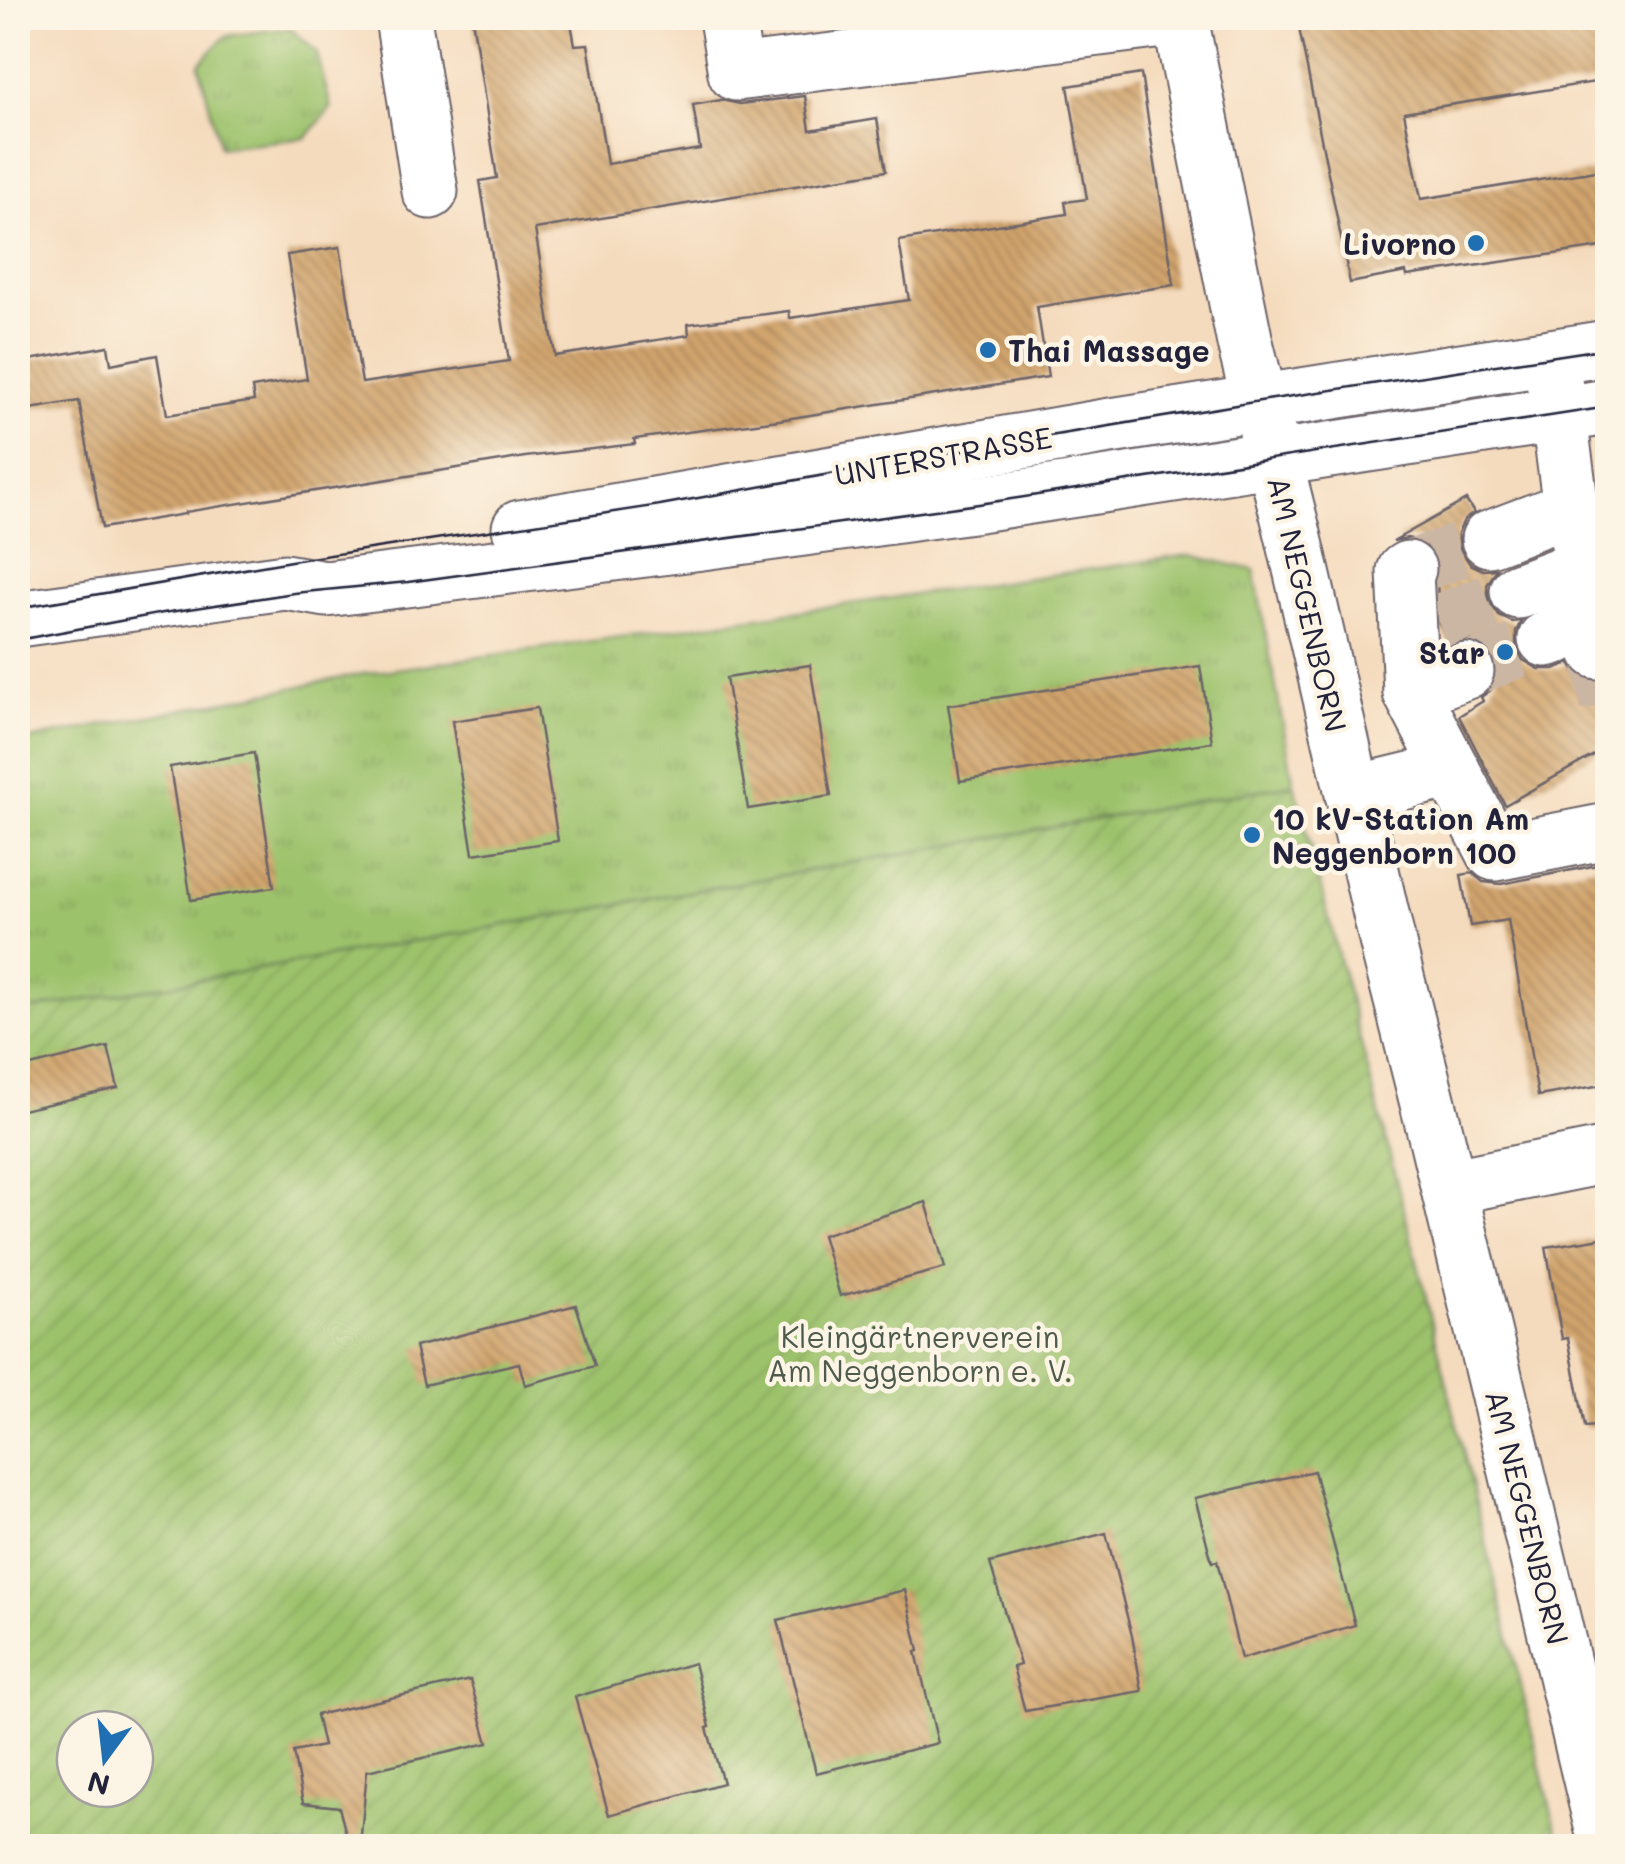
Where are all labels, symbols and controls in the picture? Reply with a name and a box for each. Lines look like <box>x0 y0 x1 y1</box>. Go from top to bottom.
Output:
place label: Livorno <box>1343 223 1456 263</box>
marker: Livorno <box>1465 232 1487 254</box>
place label: Thai Massage <box>1008 330 1210 370</box>
marker: Thai Massage <box>977 339 999 361</box>
street label: UNTERSTRASSE <box>831 416 1055 494</box>
street label: AM NEGGENBORN <box>1259 472 1357 736</box>
place label: Star <box>1419 632 1485 672</box>
marker: Star <box>1494 641 1516 663</box>
place label: 10 kV-Station Am Neggenborn 100 <box>1272 798 1529 872</box>
marker: 10 kV-Station Am Neggenborn 100 <box>1241 824 1263 846</box>
park label: Kleingärtnerverein Am Neggenborn e. V. <box>767 1316 1073 1390</box>
street label: AM NEGGENBORN <box>1477 1385 1579 1649</box>
north arrow <box>55 1709 155 1809</box>
text: N <box>83 1764 113 1804</box>

